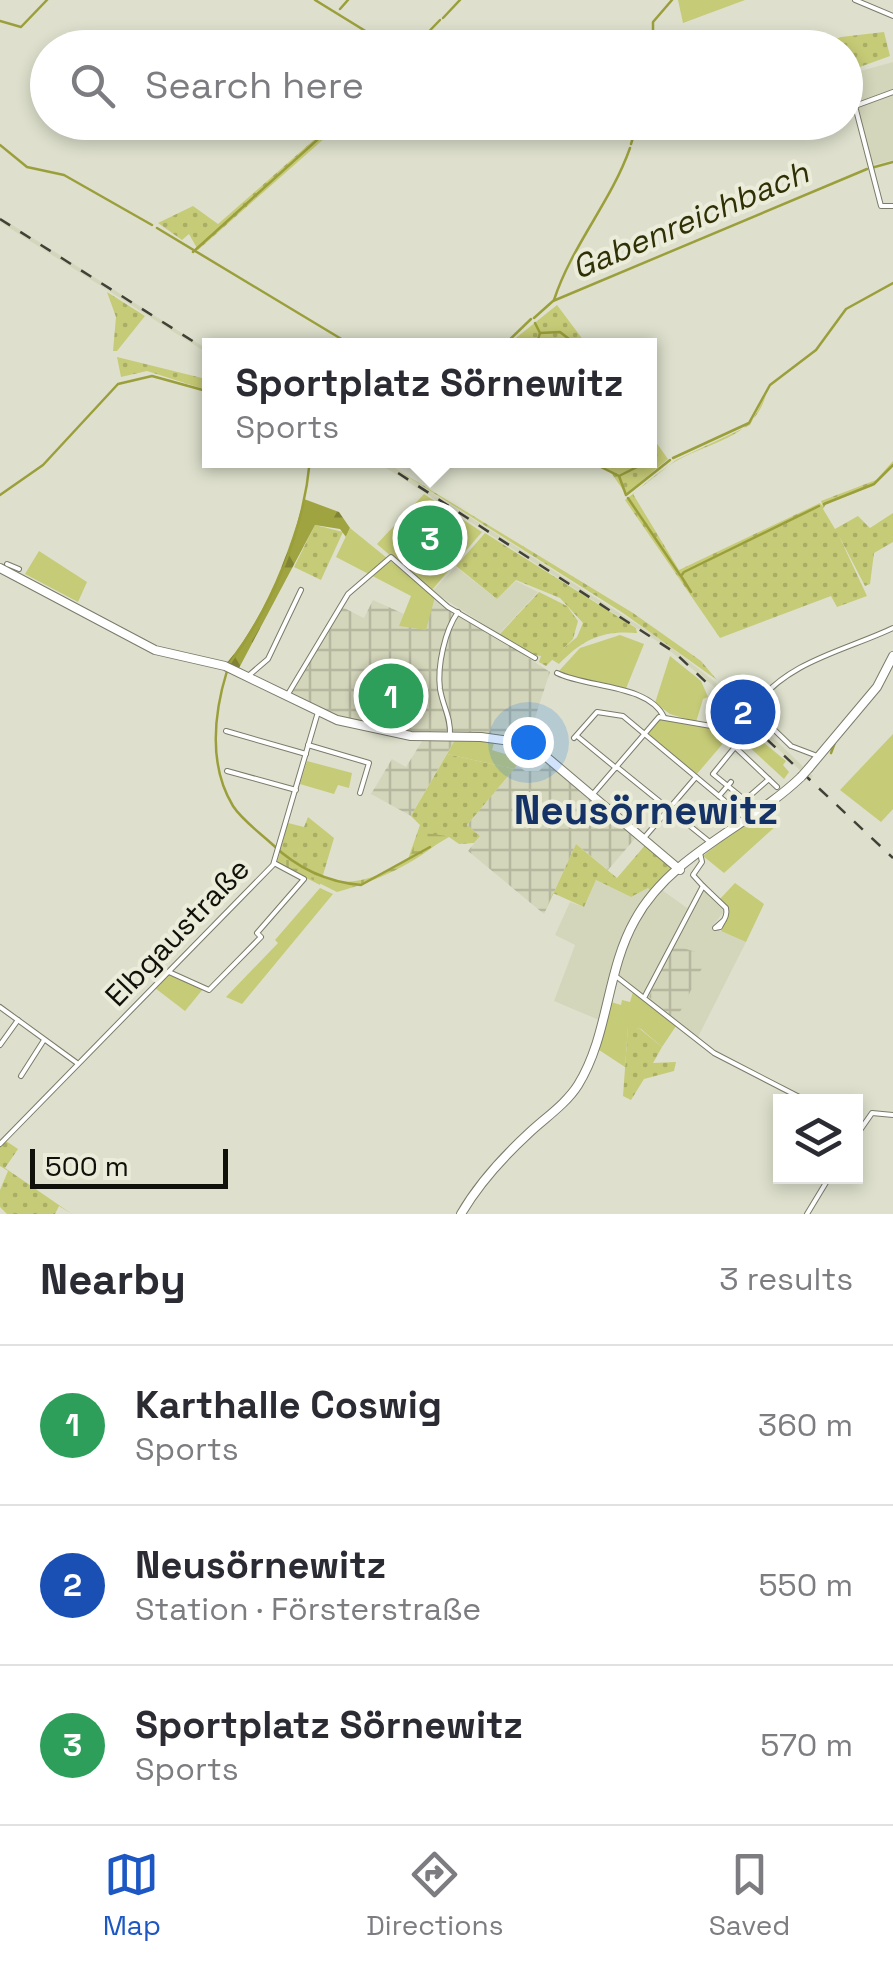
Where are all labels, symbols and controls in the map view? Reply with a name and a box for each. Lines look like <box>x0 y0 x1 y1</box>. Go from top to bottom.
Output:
search box <box>30 30 863 140</box>
icon: search <box>65 58 120 113</box>
text: Search here <box>145 61 364 109</box>
water label: Gabenreichbach <box>566 152 816 288</box>
popup <box>202 338 657 468</box>
text: Sportplatz Sörnewitz <box>235 359 624 407</box>
text: Sports <box>235 407 339 447</box>
pin: 3 <box>398 500 462 576</box>
pin: 1 <box>358 658 424 734</box>
pin: 2 <box>710 674 776 750</box>
your location <box>503 717 554 768</box>
district label: Neusörnewitz <box>514 785 778 836</box>
street label: Elbgaustraße <box>96 849 258 1015</box>
map controls <box>773 1094 863 1184</box>
button: layers <box>773 1094 863 1184</box>
scale bar <box>30 1144 228 1188</box>
text: 500 m <box>45 1148 129 1184</box>
text: Nearby <box>40 1253 186 1306</box>
text: 3 results <box>719 1259 853 1299</box>
text: Karthalle Coswig <box>135 1381 442 1429</box>
text: 1 <box>65 1405 80 1445</box>
text: 360 m <box>758 1405 853 1445</box>
text: Sports <box>135 1429 239 1469</box>
text: Neusörnewitz <box>135 1541 386 1589</box>
text: 2 <box>63 1565 82 1605</box>
text: 550 m <box>758 1565 853 1605</box>
text: Station · Försterstraße <box>135 1589 481 1629</box>
text: Sportplatz Sörnewitz <box>135 1701 523 1749</box>
text: 3 <box>63 1725 82 1765</box>
text: 570 m <box>760 1725 853 1765</box>
text: Sports <box>135 1749 239 1789</box>
tab: Map <box>103 1847 161 1943</box>
tab: Directions <box>366 1847 503 1943</box>
tab: Saved <box>709 1847 790 1943</box>

